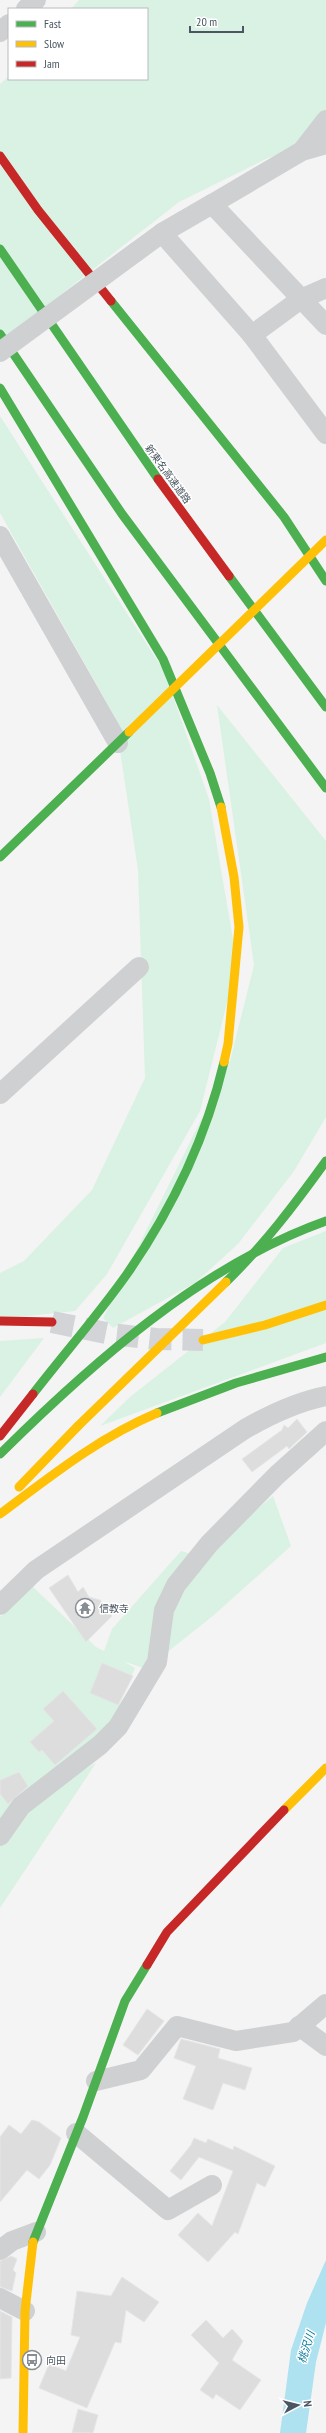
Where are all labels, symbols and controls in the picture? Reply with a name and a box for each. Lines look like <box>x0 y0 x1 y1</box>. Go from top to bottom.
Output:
legend <box>8 8 148 80</box>
scale bar <box>190 8 243 34</box>
text: 20 m <box>196 14 217 29</box>
text: Fast <box>44 16 62 31</box>
text: Slow <box>44 36 65 51</box>
text: Jam <box>43 56 60 71</box>
street label: 新東名高速道路 <box>142 442 194 506</box>
temple icon: 信教寺 <box>74 1597 96 1619</box>
place label: 信教寺 <box>99 1602 129 1615</box>
water label: 桃沢川 <box>294 2328 318 2365</box>
bus stop icon: 向田 <box>21 2349 43 2371</box>
place label: 向田 <box>46 2354 66 2367</box>
north arrow <box>278 2385 318 2425</box>
text: N <box>301 2400 315 2408</box>

